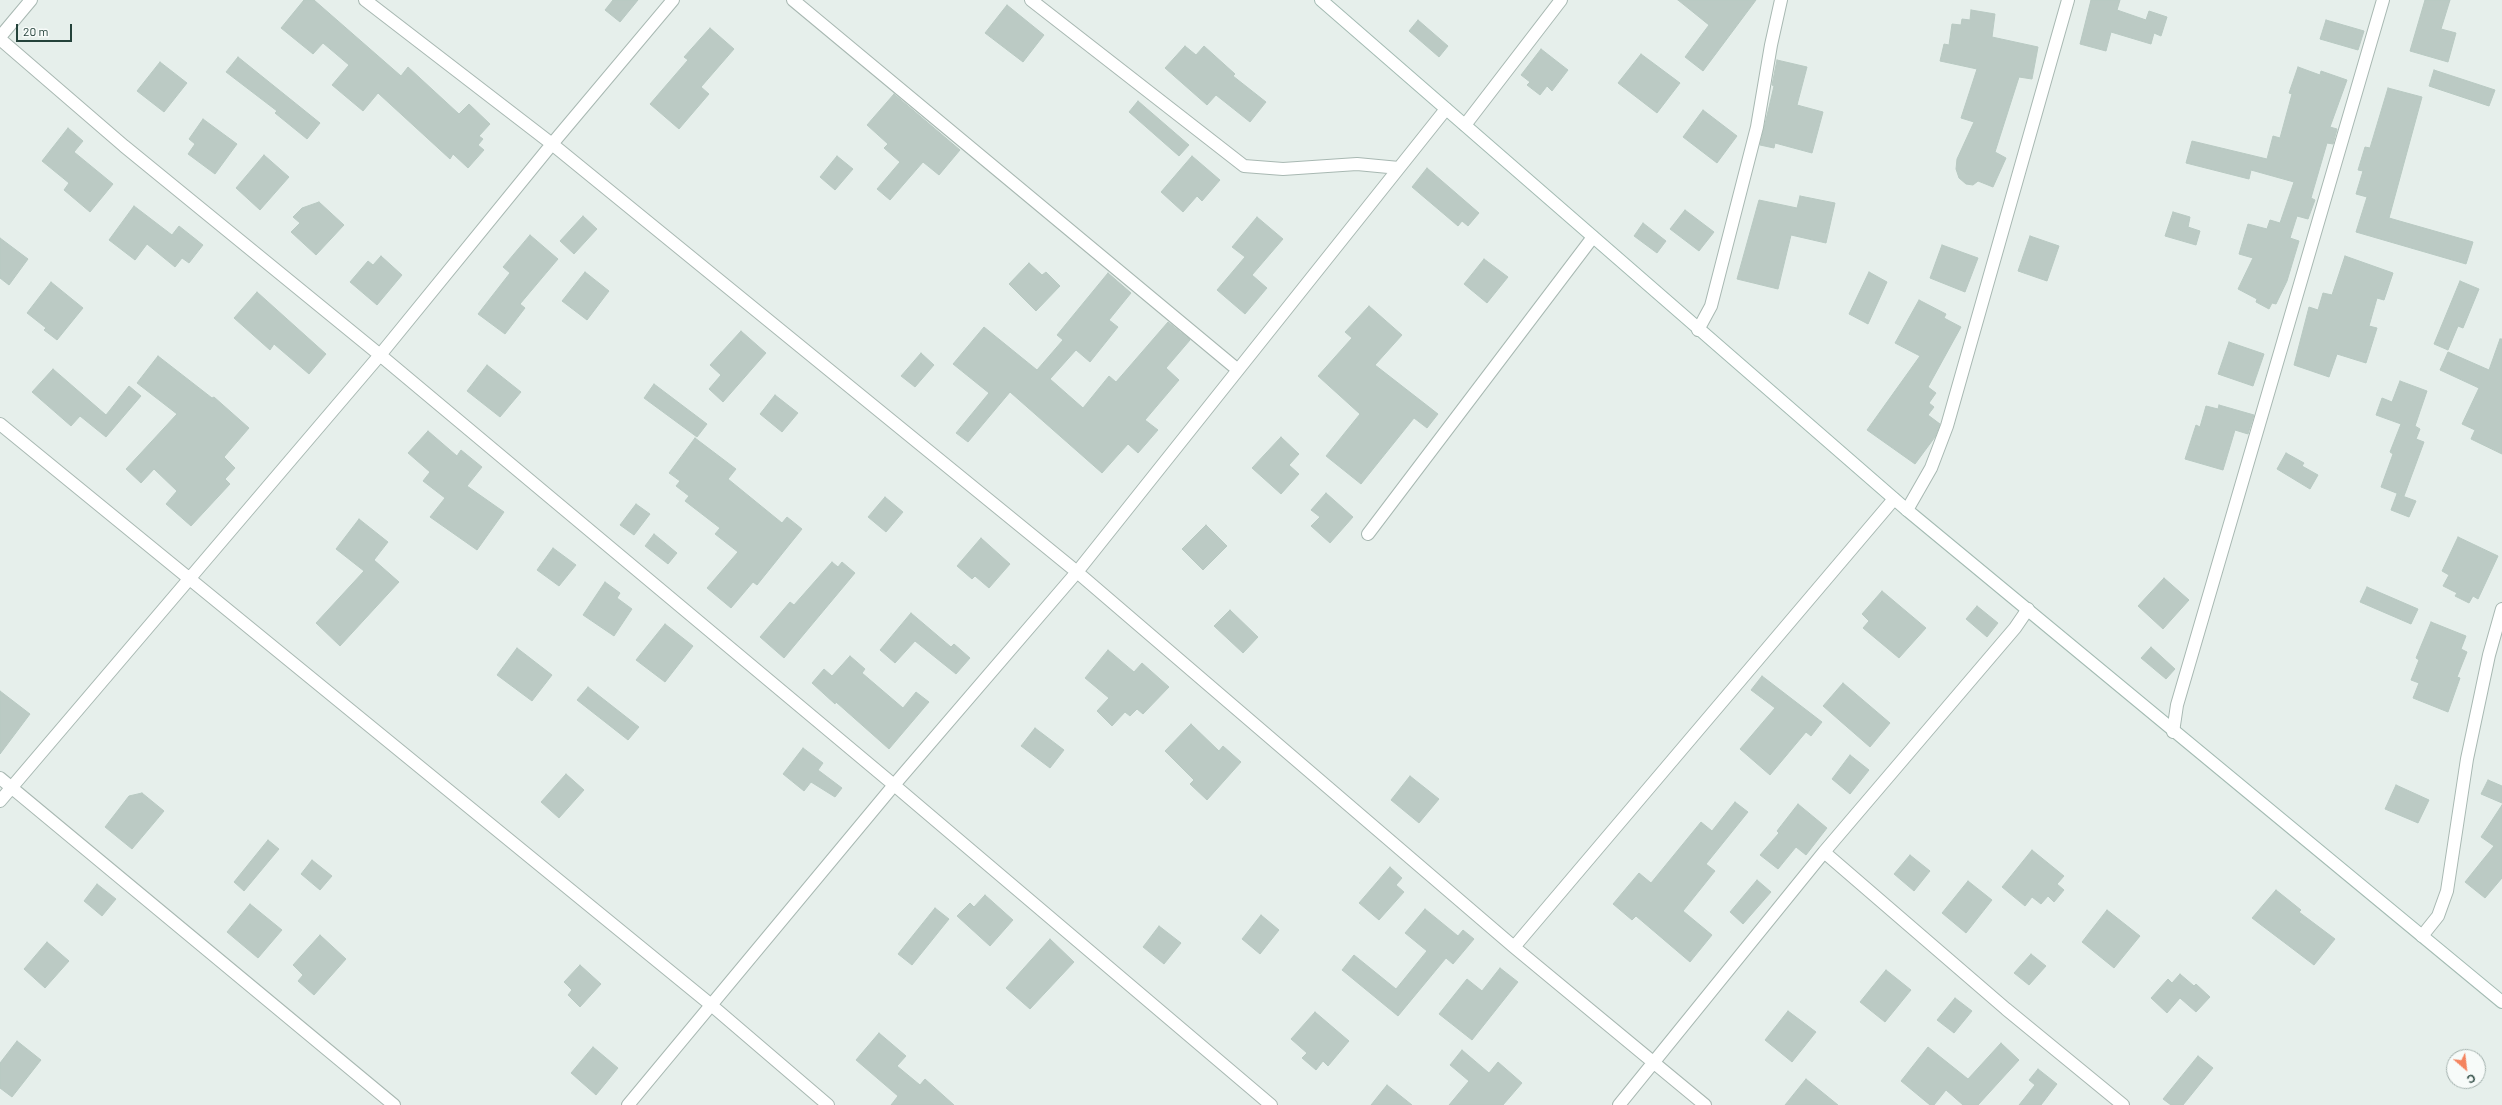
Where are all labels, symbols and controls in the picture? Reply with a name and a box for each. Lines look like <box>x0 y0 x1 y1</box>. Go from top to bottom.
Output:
scale bar <box>18 16 74 42</box>
text: 20 m <box>23 24 49 38</box>
north arrow <box>2446 1049 2486 1089</box>
text: С <box>2465 1072 2478 1087</box>

